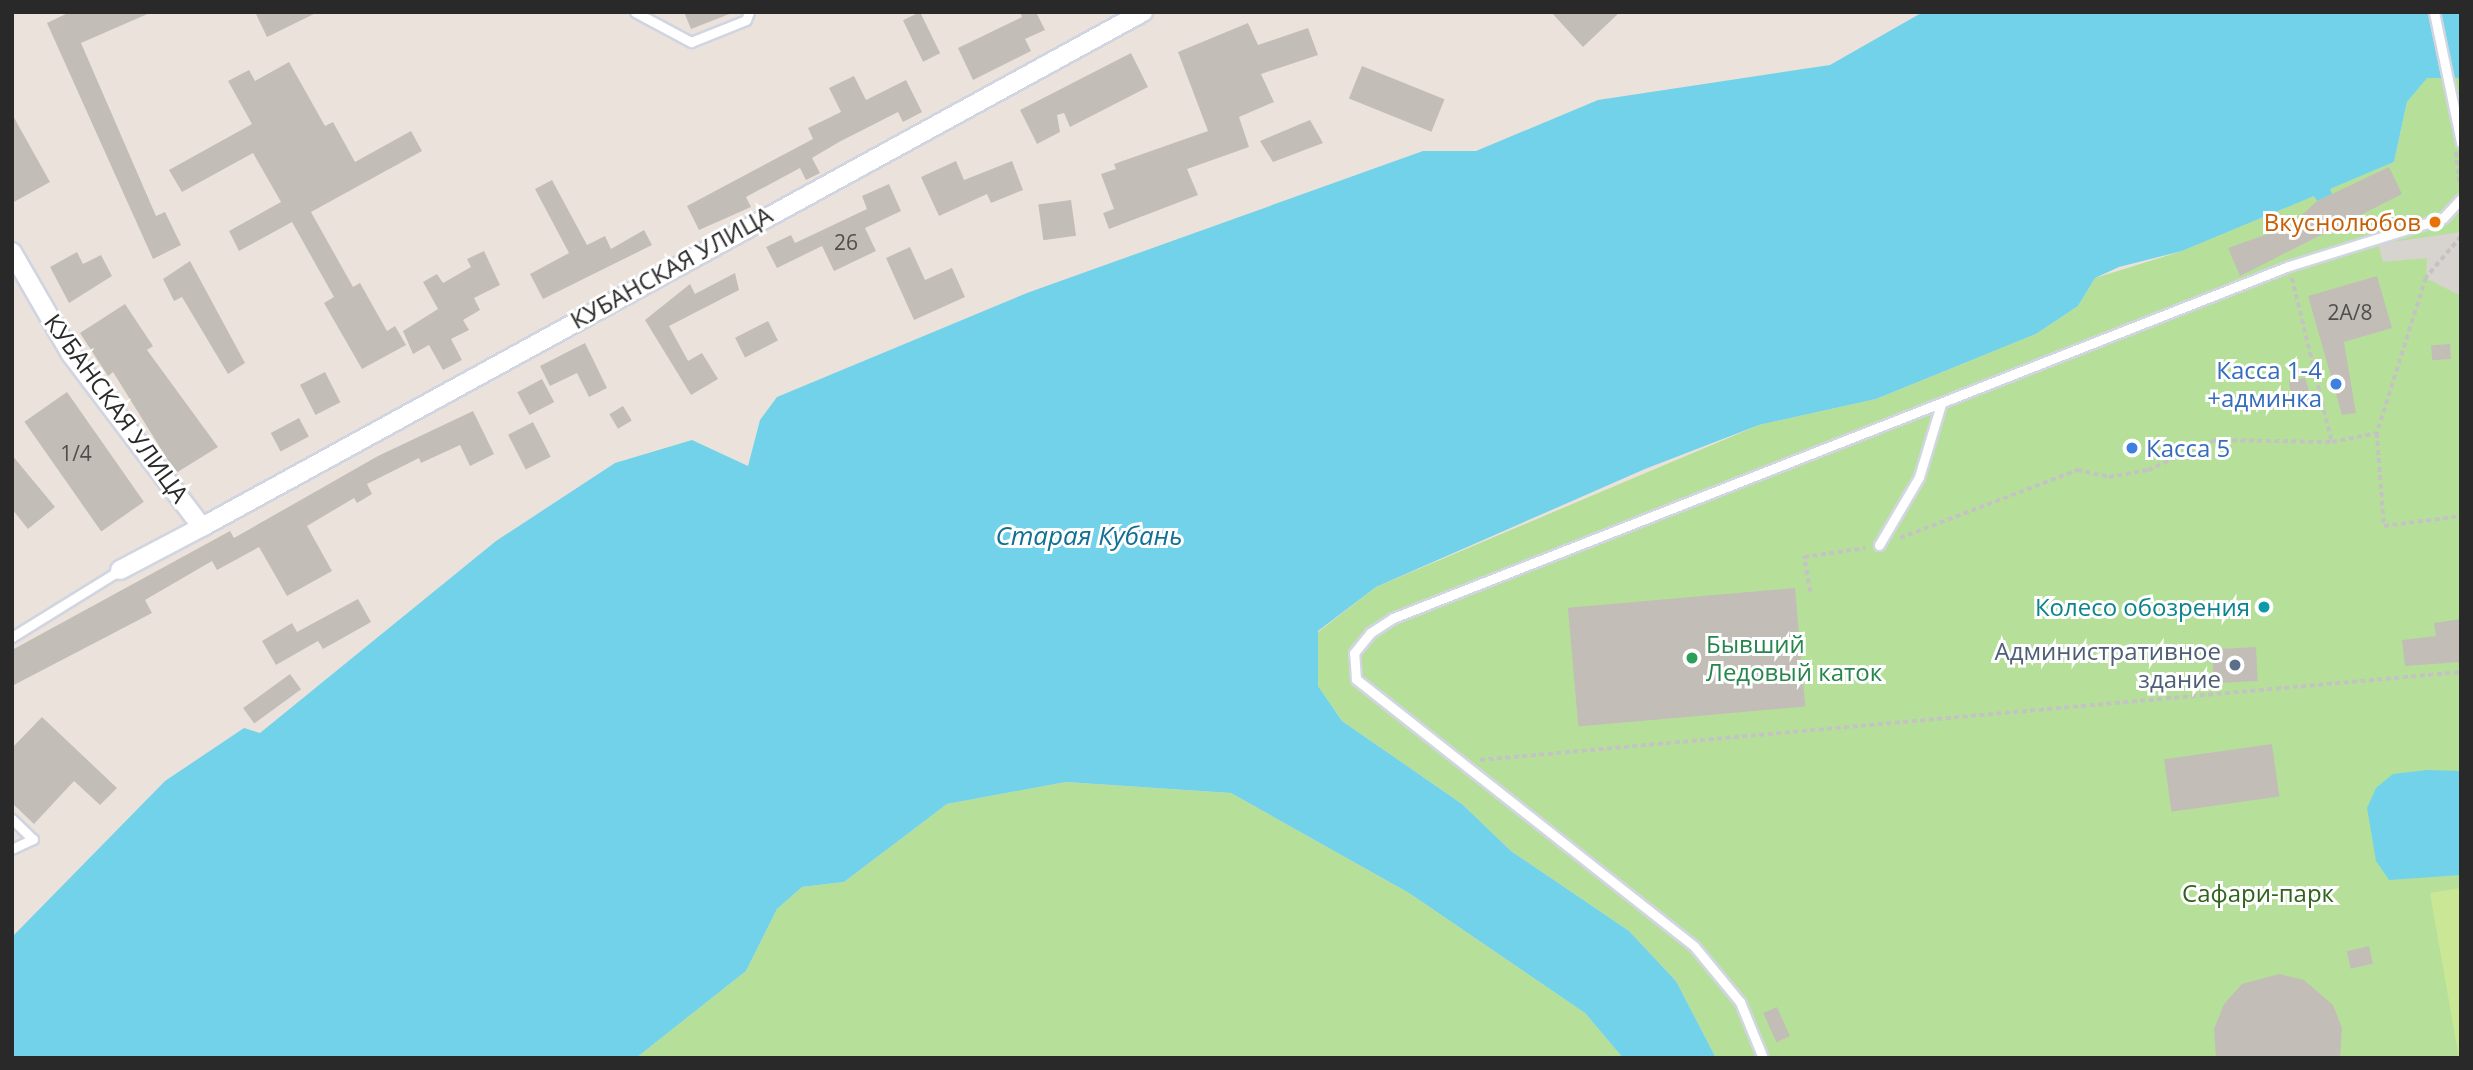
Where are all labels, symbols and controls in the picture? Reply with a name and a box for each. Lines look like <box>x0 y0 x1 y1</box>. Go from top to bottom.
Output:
street label: КУБАНСКАЯ УЛИЦА <box>565 200 777 334</box>
place label: Вкуснолюбов <box>2264 208 2421 236</box>
marker: Вкуснолюбов <box>2427 214 2443 230</box>
house number: 26 <box>834 229 858 255</box>
house number: 2А/8 <box>2328 299 2372 325</box>
street label: КУБАНСКАЯ УЛИЦА <box>39 308 195 508</box>
place label: Касса 1-4 +админка <box>2207 356 2322 412</box>
marker: Касса 1-4 +админка <box>2328 376 2344 392</box>
place label: Касса 5 <box>2146 434 2230 462</box>
house number: 1/4 <box>60 440 92 466</box>
marker: Касса 5 <box>2124 440 2140 456</box>
water label: Старая Кубань <box>995 520 1183 552</box>
place label: Колесо обозрения <box>2035 593 2250 621</box>
marker: Колесо обозрения <box>2256 599 2272 615</box>
place label: Бывший Ледовый каток <box>1706 630 1882 686</box>
place label: Административное здание <box>1994 637 2221 693</box>
marker: Бывший Ледовый каток <box>1684 650 1700 666</box>
marker: Административное здание <box>2227 657 2243 673</box>
park label: Сафари-парк <box>2182 879 2334 907</box>

